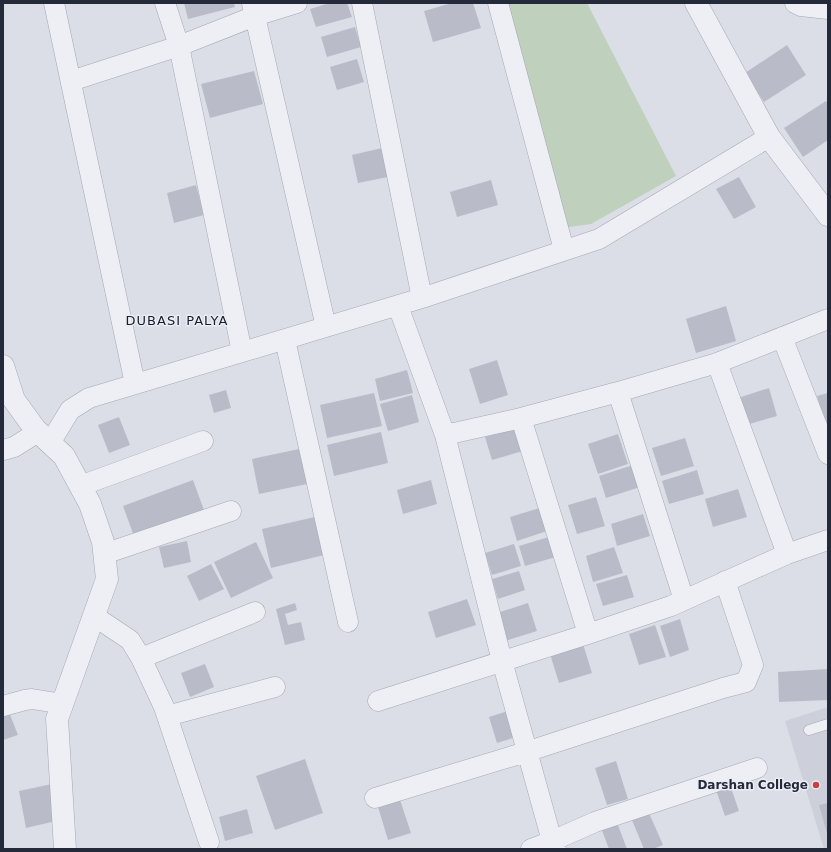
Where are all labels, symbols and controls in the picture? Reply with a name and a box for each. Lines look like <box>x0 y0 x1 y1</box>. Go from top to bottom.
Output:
district label: DUBASI PALYA <box>126 313 228 328</box>
place label: Darshan College <box>697 778 808 792</box>
marker: Darshan College <box>811 780 821 790</box>

